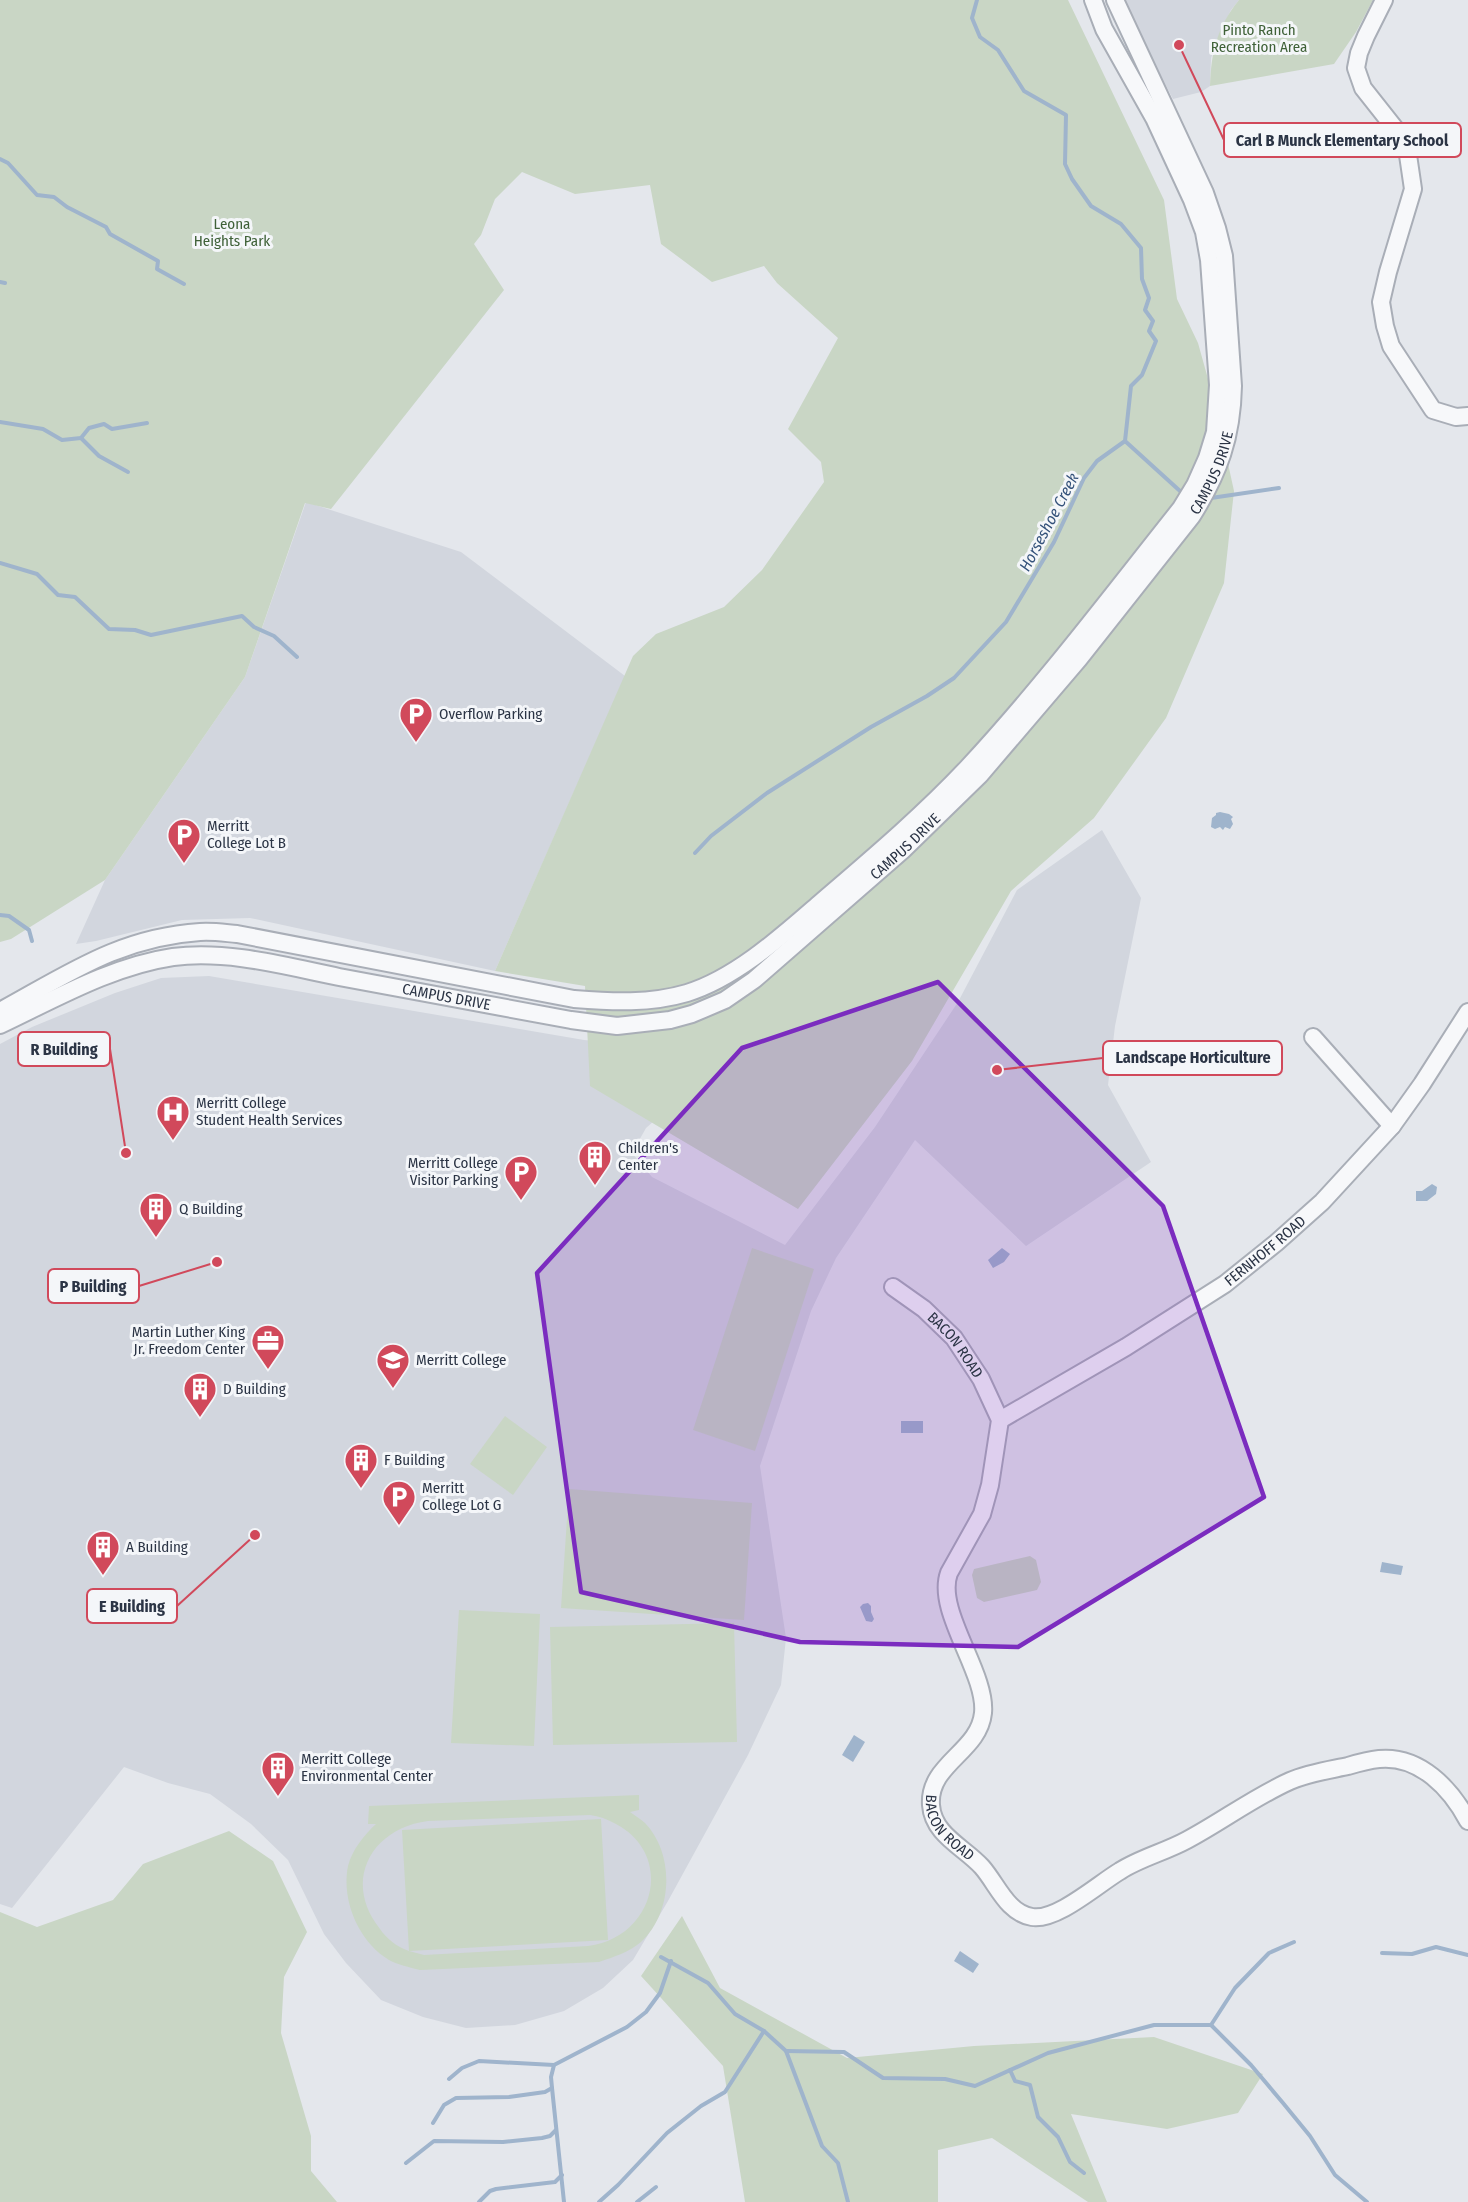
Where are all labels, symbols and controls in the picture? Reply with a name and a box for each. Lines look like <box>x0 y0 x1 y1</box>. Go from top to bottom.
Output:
park label: Pinto Ranch Recreation Area <box>1211 21 1307 56</box>
callout: Carl B Munck Elementary School <box>1224 123 1461 157</box>
text: Carl B Munck Elementary School <box>1236 131 1449 150</box>
park label: Leona Heights Park <box>194 215 270 250</box>
street label: CAMPUS DRIVE <box>1186 430 1237 518</box>
water label: Horseshoe Creek <box>1015 470 1083 574</box>
parking icon: Overflow Parking <box>398 696 434 743</box>
place label: Overflow Parking <box>439 705 542 723</box>
street label: CAMPUS DRIVE <box>867 810 944 884</box>
parking icon: Merritt College Lot B <box>166 817 202 864</box>
place label: Merritt College Lot B <box>207 817 286 852</box>
street label: CAMPUS DRIVE <box>401 980 492 1014</box>
callout: R Building <box>18 1032 110 1066</box>
text: R Building <box>30 1040 98 1059</box>
callout: Landscape Horticulture <box>1103 1041 1282 1075</box>
text: Landscape Horticulture <box>1115 1048 1271 1067</box>
hospital icon: Merritt College Student Health Services <box>155 1094 191 1141</box>
place label: Merritt College Student Health Services <box>196 1094 342 1129</box>
building icon: Children's Center <box>577 1139 613 1186</box>
place label: Children's Center <box>618 1139 678 1174</box>
place label: Merritt College Visitor Parking <box>408 1154 498 1189</box>
parking icon: Merritt College Visitor Parking <box>503 1154 539 1201</box>
building icon: Q Building <box>138 1191 174 1238</box>
place label: Q Building <box>179 1200 242 1218</box>
street label: FERNHOFF ROAD <box>1221 1212 1309 1290</box>
callout: P Building <box>48 1269 139 1303</box>
text: P Building <box>60 1277 126 1296</box>
street label: BACON ROAD <box>924 1308 987 1381</box>
place label: Martin Luther King Jr. Freedom Center <box>132 1323 246 1358</box>
office icon: Martin Luther King Jr. Freedom Center <box>250 1323 286 1370</box>
school or university icon: Merritt College <box>375 1342 411 1389</box>
place label: Merritt College <box>416 1351 506 1369</box>
building icon: D Building <box>182 1371 218 1418</box>
place label: D Building <box>223 1380 286 1398</box>
building icon: F Building <box>343 1442 379 1489</box>
place label: F Building <box>384 1451 445 1469</box>
parking icon: Merritt College Lot G <box>381 1479 417 1526</box>
place label: Merritt College Lot G <box>422 1479 501 1514</box>
building icon: A Building <box>85 1529 121 1576</box>
place label: A Building <box>126 1538 188 1556</box>
callout: E Building <box>87 1589 177 1623</box>
text: E Building <box>99 1597 165 1616</box>
building icon: Merritt College Environmental Center <box>260 1750 296 1797</box>
place label: Merritt College Environmental Center <box>301 1750 434 1785</box>
street label: BACON ROAD <box>922 1794 978 1864</box>

